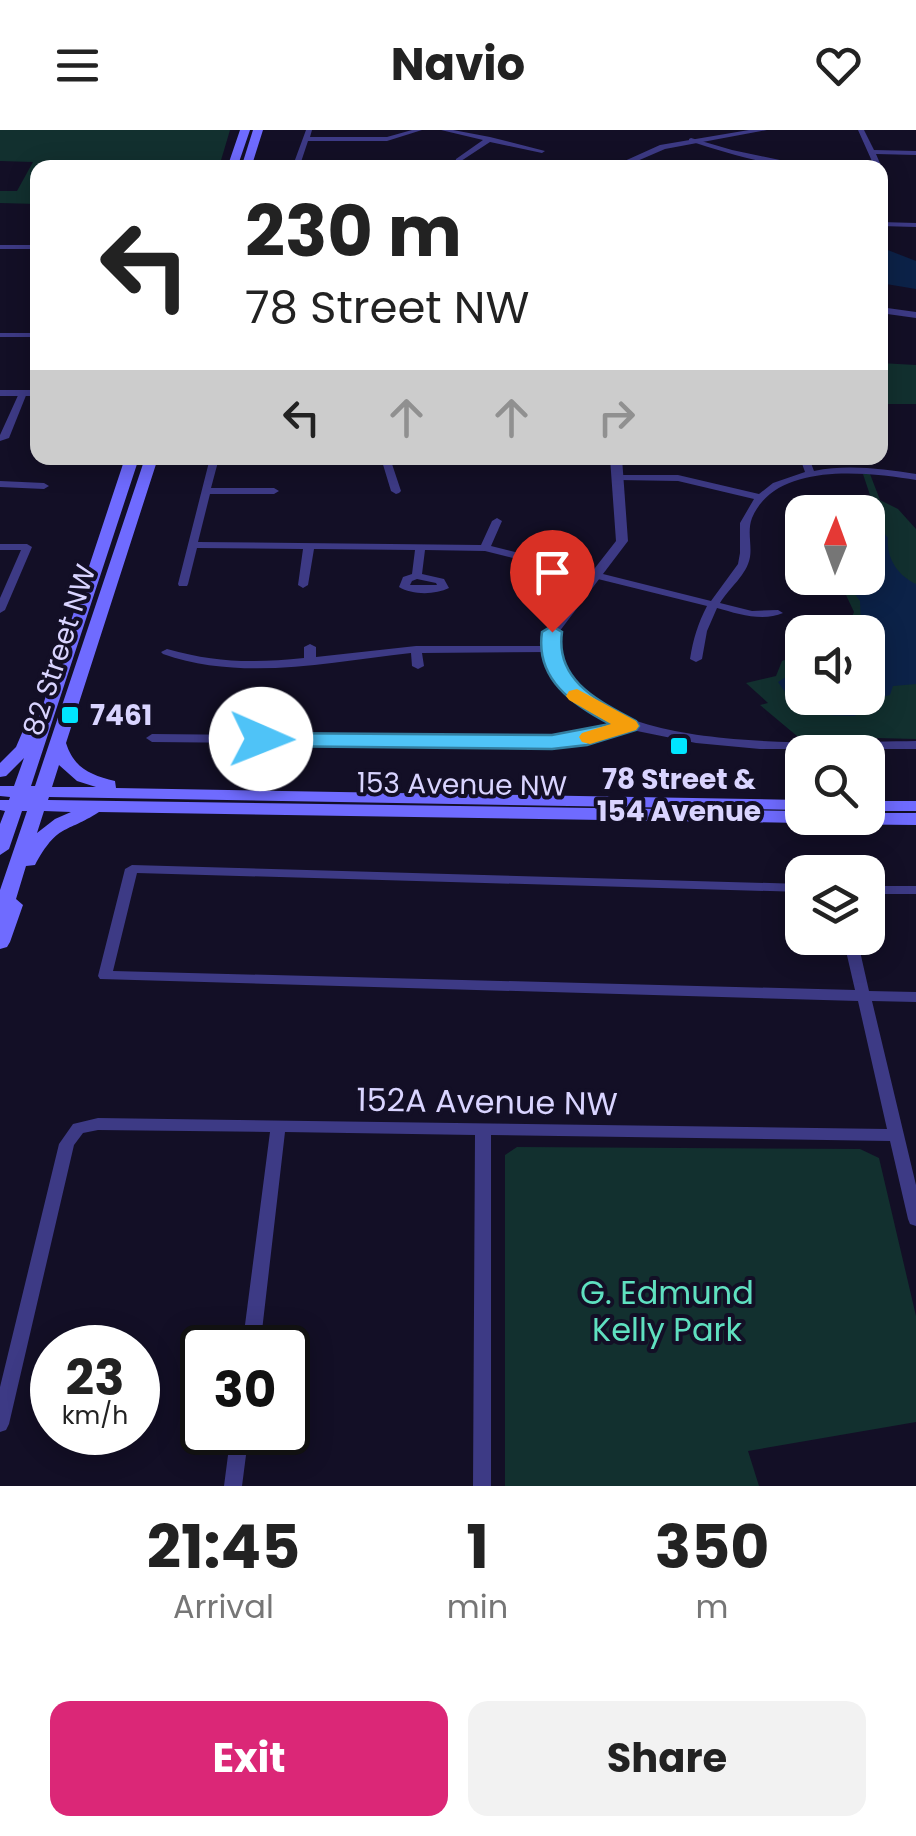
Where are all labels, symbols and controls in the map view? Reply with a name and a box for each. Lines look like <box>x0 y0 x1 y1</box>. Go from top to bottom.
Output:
text: Navio <box>391 33 525 96</box>
icon: menu <box>50 38 105 93</box>
icon: heart <box>811 38 866 93</box>
text: 230 m <box>245 182 462 281</box>
icon: left <box>80 200 210 330</box>
text: 78 Street NW <box>245 276 529 339</box>
icon: left <box>274 390 329 445</box>
icon: ahead <box>379 390 434 445</box>
icon: ahead <box>484 390 539 445</box>
icon: right <box>589 390 644 445</box>
north arrow <box>785 495 885 595</box>
map controls <box>785 495 885 955</box>
pin <box>510 530 595 633</box>
icon: arrive <box>525 545 580 600</box>
street label: 82 Street NW <box>13 560 105 741</box>
button: sound <box>785 615 885 715</box>
position arrow <box>209 687 313 791</box>
place label: 7461 <box>90 696 152 735</box>
marker: 7461 <box>59 704 81 726</box>
marker: 78 Street & 154 Avenue <box>668 735 690 757</box>
button: search <box>785 735 885 835</box>
place label: 78 Street & 154 Avenue <box>597 760 761 831</box>
street label: 153 Avenue NW <box>357 763 567 806</box>
button: layers <box>785 855 885 955</box>
street label: 152A Avenue NW <box>356 1077 618 1126</box>
park label: G. Edmund Kelly Park <box>580 1270 754 1352</box>
speed limit sign: 30 <box>180 1325 310 1455</box>
text: 23 <box>66 1342 124 1413</box>
text: km/h <box>62 1398 128 1433</box>
text: 21:45 <box>147 1505 300 1589</box>
text: 1 <box>466 1505 489 1589</box>
text: 350 <box>655 1505 769 1589</box>
text: Arrival <box>173 1584 274 1629</box>
text: min <box>447 1584 508 1629</box>
text: m <box>696 1584 729 1629</box>
button: Exit <box>50 1701 448 1816</box>
button: Share <box>468 1701 866 1816</box>

